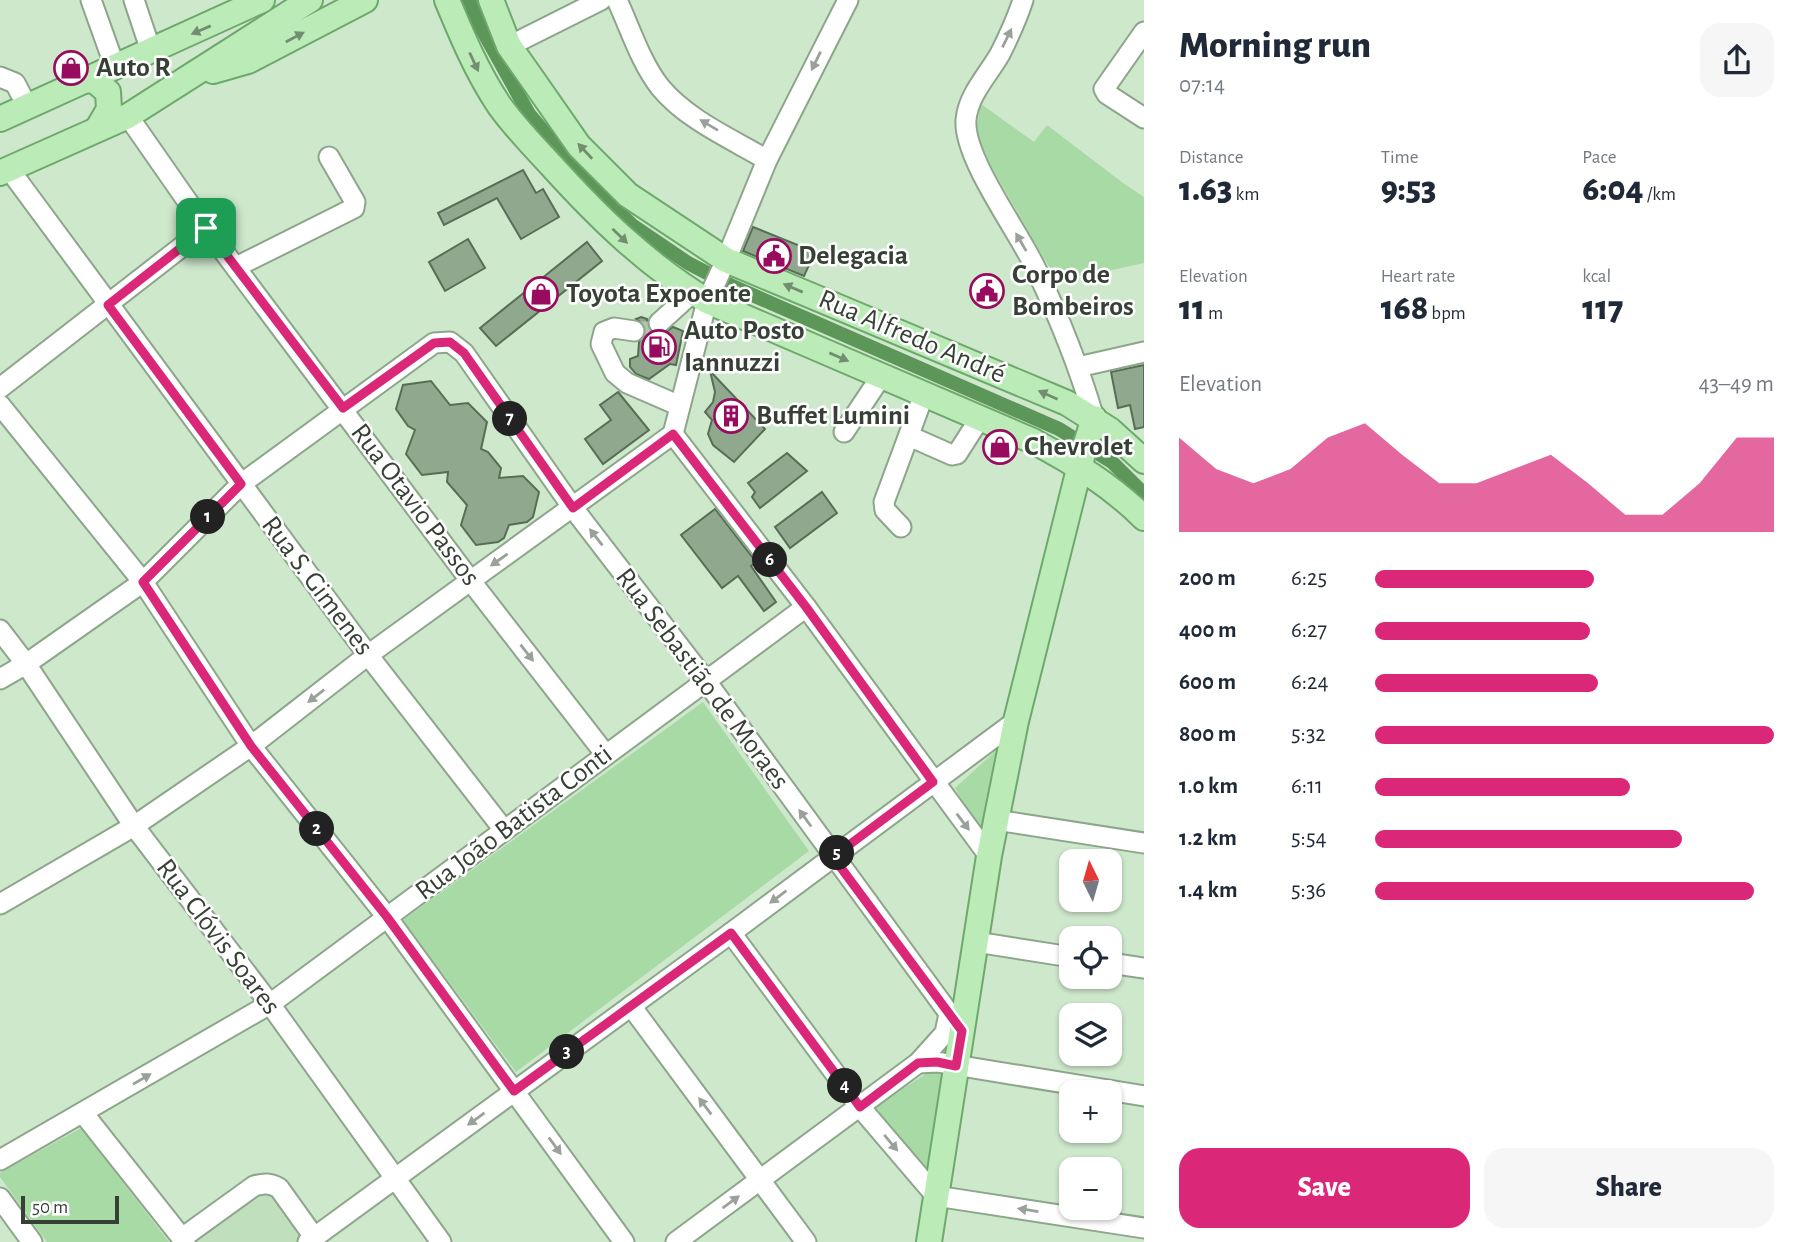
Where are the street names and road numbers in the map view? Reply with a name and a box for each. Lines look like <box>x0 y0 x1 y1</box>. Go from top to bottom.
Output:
street label: Rua Alfredo André <box>814 285 1010 389</box>
street label: Rua Otavio Passos <box>345 419 485 591</box>
street label: Rua S. Gimenes <box>256 511 378 661</box>
street label: Rua Sebastião de Moraes <box>610 563 794 795</box>
street label: Rua João Batista Conti <box>410 740 618 906</box>
street label: Rua Clóvis Soares <box>151 854 285 1020</box>

